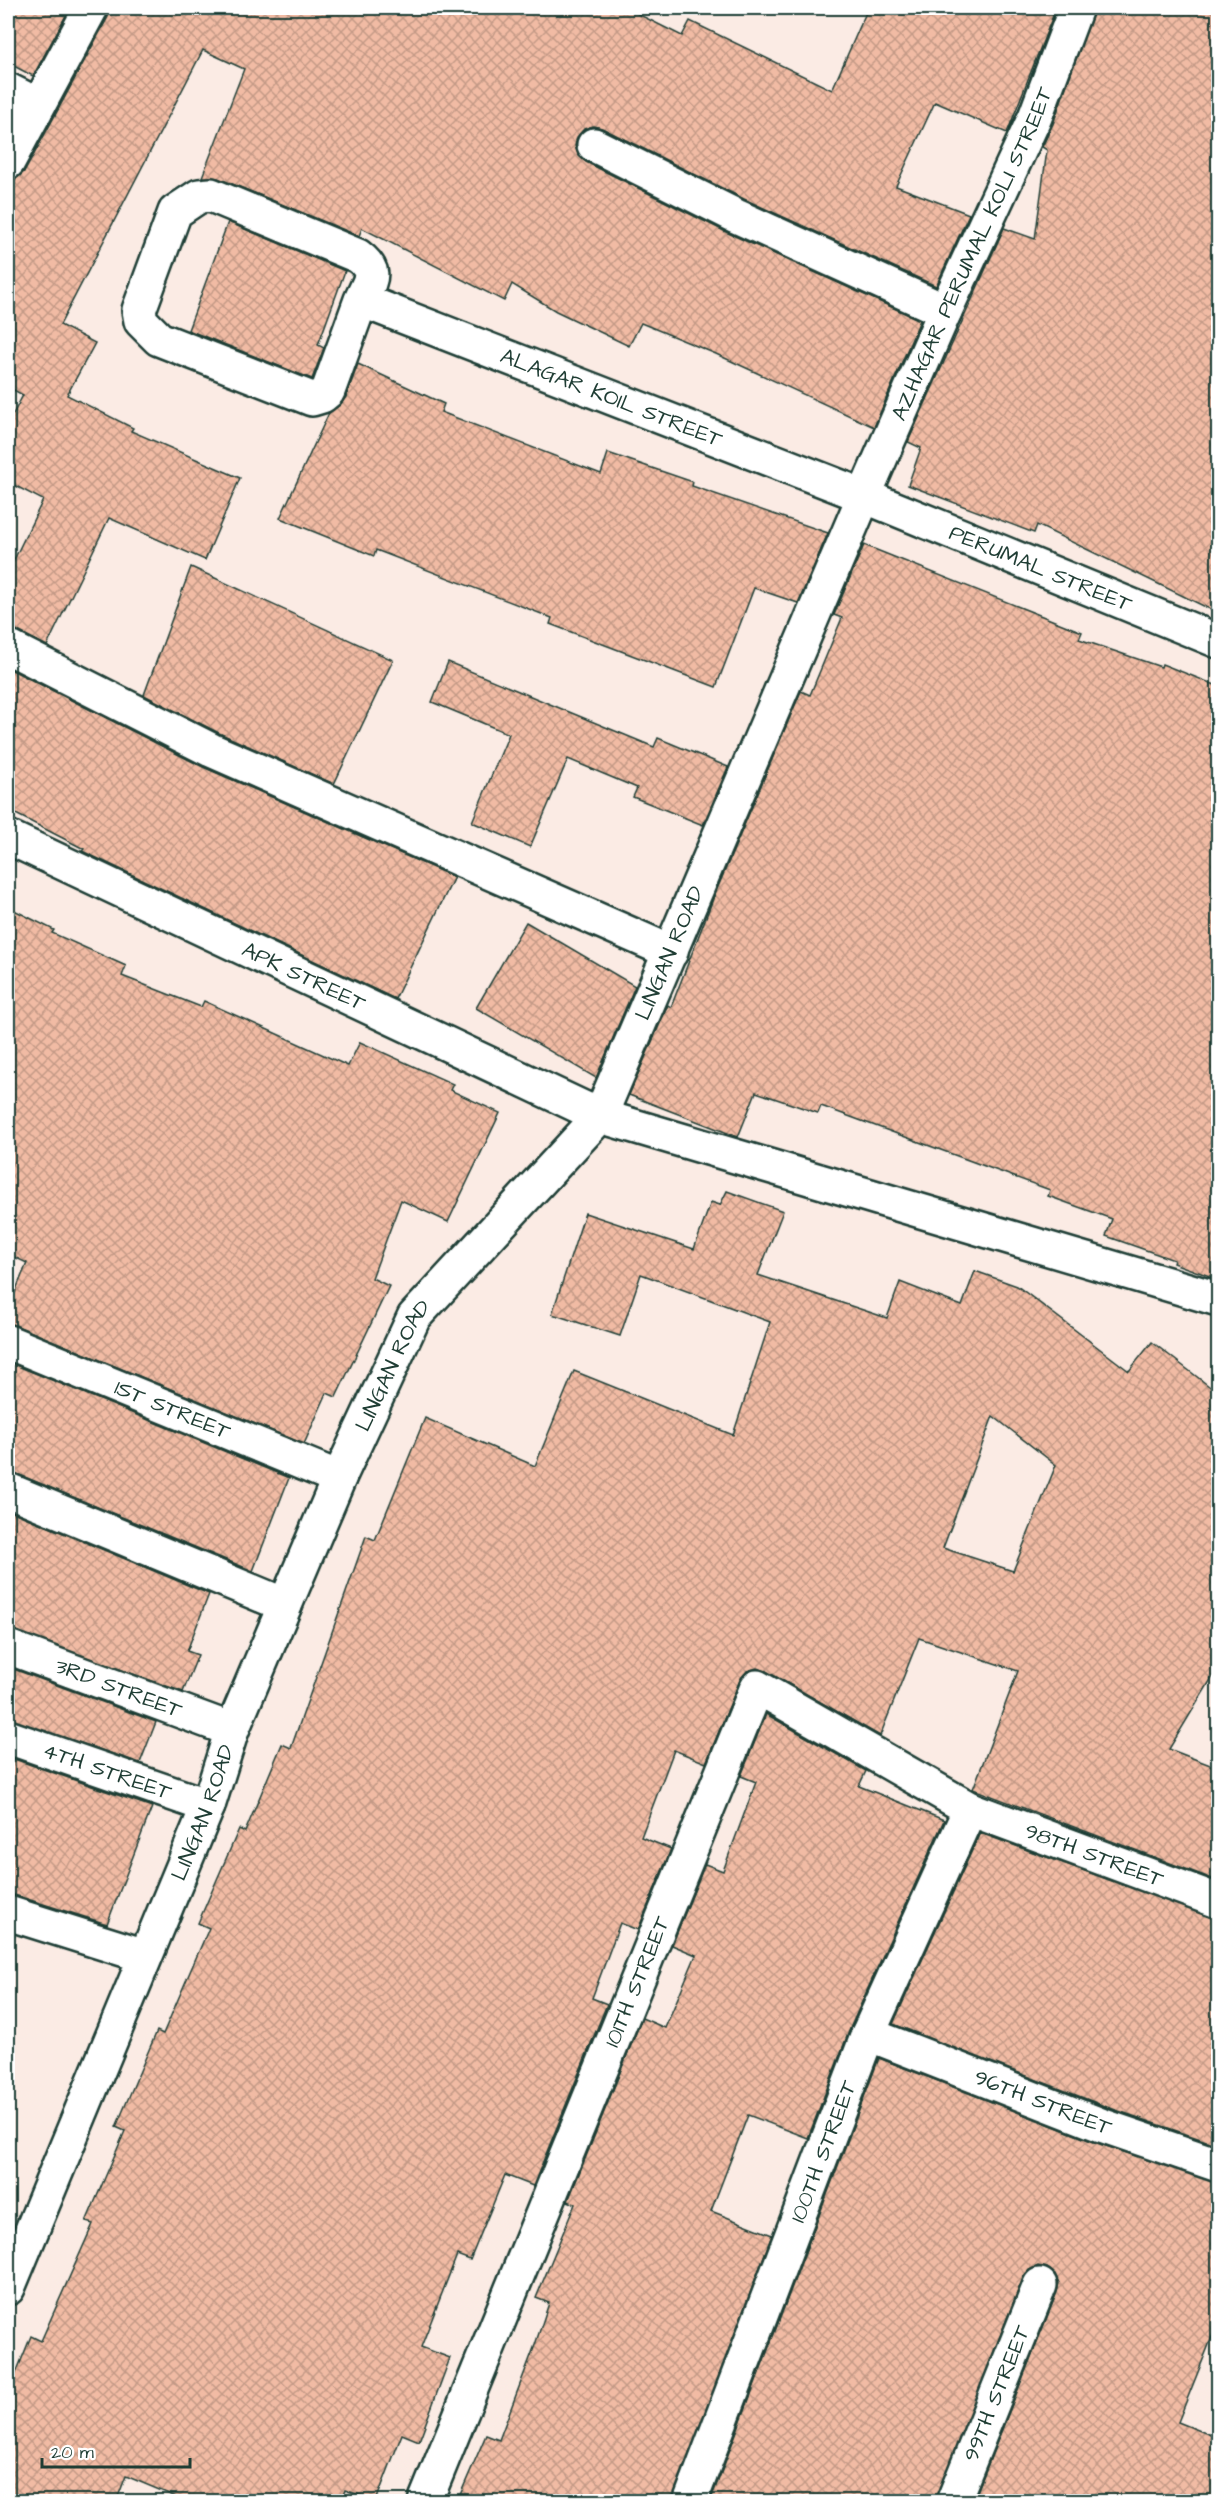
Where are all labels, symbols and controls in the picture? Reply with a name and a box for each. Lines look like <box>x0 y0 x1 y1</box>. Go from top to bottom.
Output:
street label: AZHAGAR PERUMAL KOLI STREET <box>883 82 1061 425</box>
street label: ALAGAR KOIL STREET <box>496 340 727 455</box>
street label: PERUMAL STREET <box>945 517 1137 620</box>
street label: LINGAN ROAD <box>627 881 712 1025</box>
street label: APK STREET <box>237 934 371 1019</box>
street label: LINGAN ROAD <box>347 1293 438 1436</box>
street label: 1ST STREET <box>110 1372 236 1447</box>
street label: 3RD STREET <box>51 1650 187 1726</box>
street label: 4TH STREET <box>39 1735 176 1808</box>
street label: LINGAN ROAD <box>163 1741 242 1885</box>
street label: 98TH STREET <box>1020 1815 1168 1895</box>
street label: 101TH STREET <box>596 1911 678 2052</box>
street label: 96TH STREET <box>970 2061 1116 2143</box>
street label: 100TH STREET <box>782 2076 865 2227</box>
street label: 99TH STREET <box>955 2320 1038 2466</box>
scale bar <box>42 2431 190 2469</box>
text: 20 m <box>51 2440 94 2465</box>

